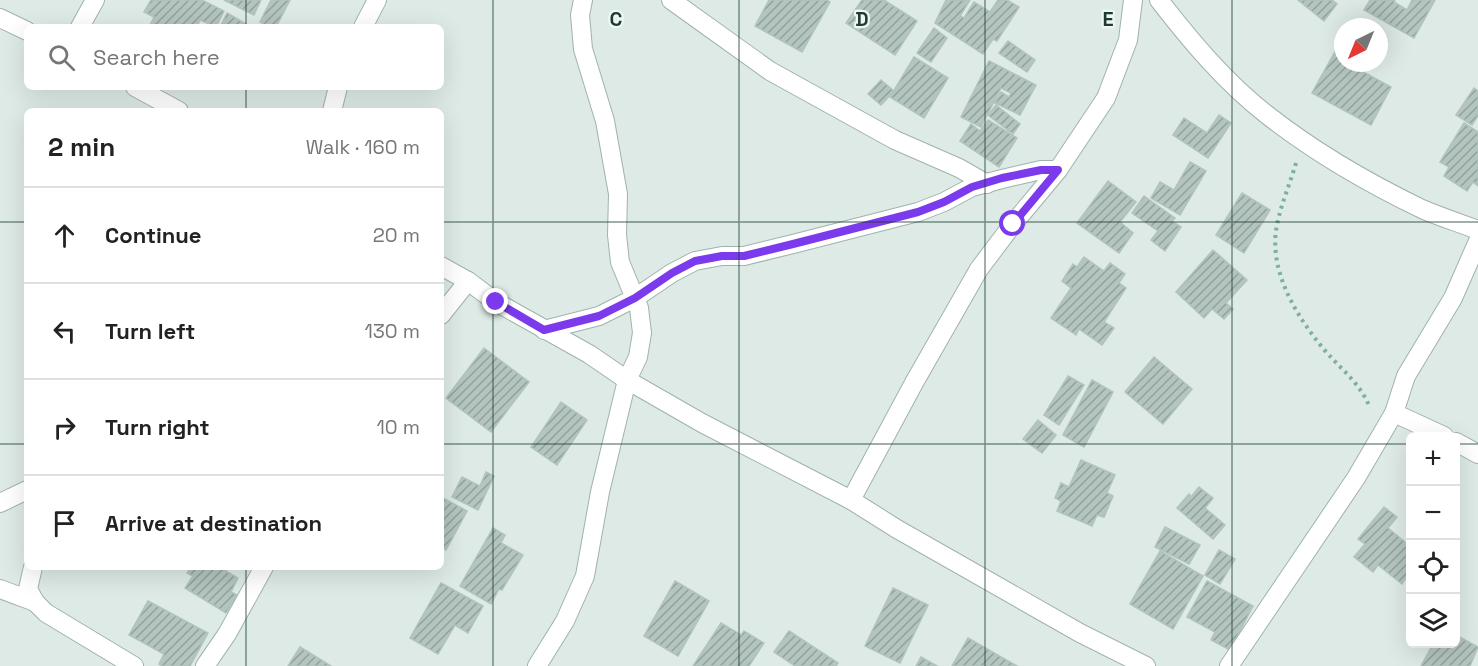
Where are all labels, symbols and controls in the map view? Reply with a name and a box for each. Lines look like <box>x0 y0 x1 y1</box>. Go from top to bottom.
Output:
text: C <box>610 6 623 32</box>
text: D <box>855 6 869 32</box>
text: E <box>1102 6 1114 32</box>
north arrow <box>1334 18 1388 72</box>
search box <box>24 24 444 90</box>
icon: search <box>45 41 78 74</box>
text: Search here <box>93 43 220 71</box>
text: 2 min <box>48 130 115 164</box>
text: Walk · 160 m <box>306 134 420 160</box>
route start <box>999 210 1025 236</box>
icon: ahead <box>48 219 81 252</box>
text: Continue <box>105 221 201 249</box>
text: 20 m <box>373 222 420 248</box>
route end <box>482 288 508 314</box>
icon: left <box>48 315 81 348</box>
text: Turn left <box>105 317 195 345</box>
text: 130 m <box>364 318 420 344</box>
icon: right <box>48 411 81 444</box>
text: Turn right <box>105 413 210 441</box>
text: 10 m <box>376 414 420 440</box>
map controls <box>1406 432 1460 648</box>
button: + <box>1406 432 1460 486</box>
button: − <box>1406 486 1460 540</box>
icon: arrive <box>48 507 81 540</box>
text: Arrive at destination <box>105 509 322 537</box>
button: locate <box>1406 540 1460 594</box>
button: layers <box>1406 594 1460 648</box>

